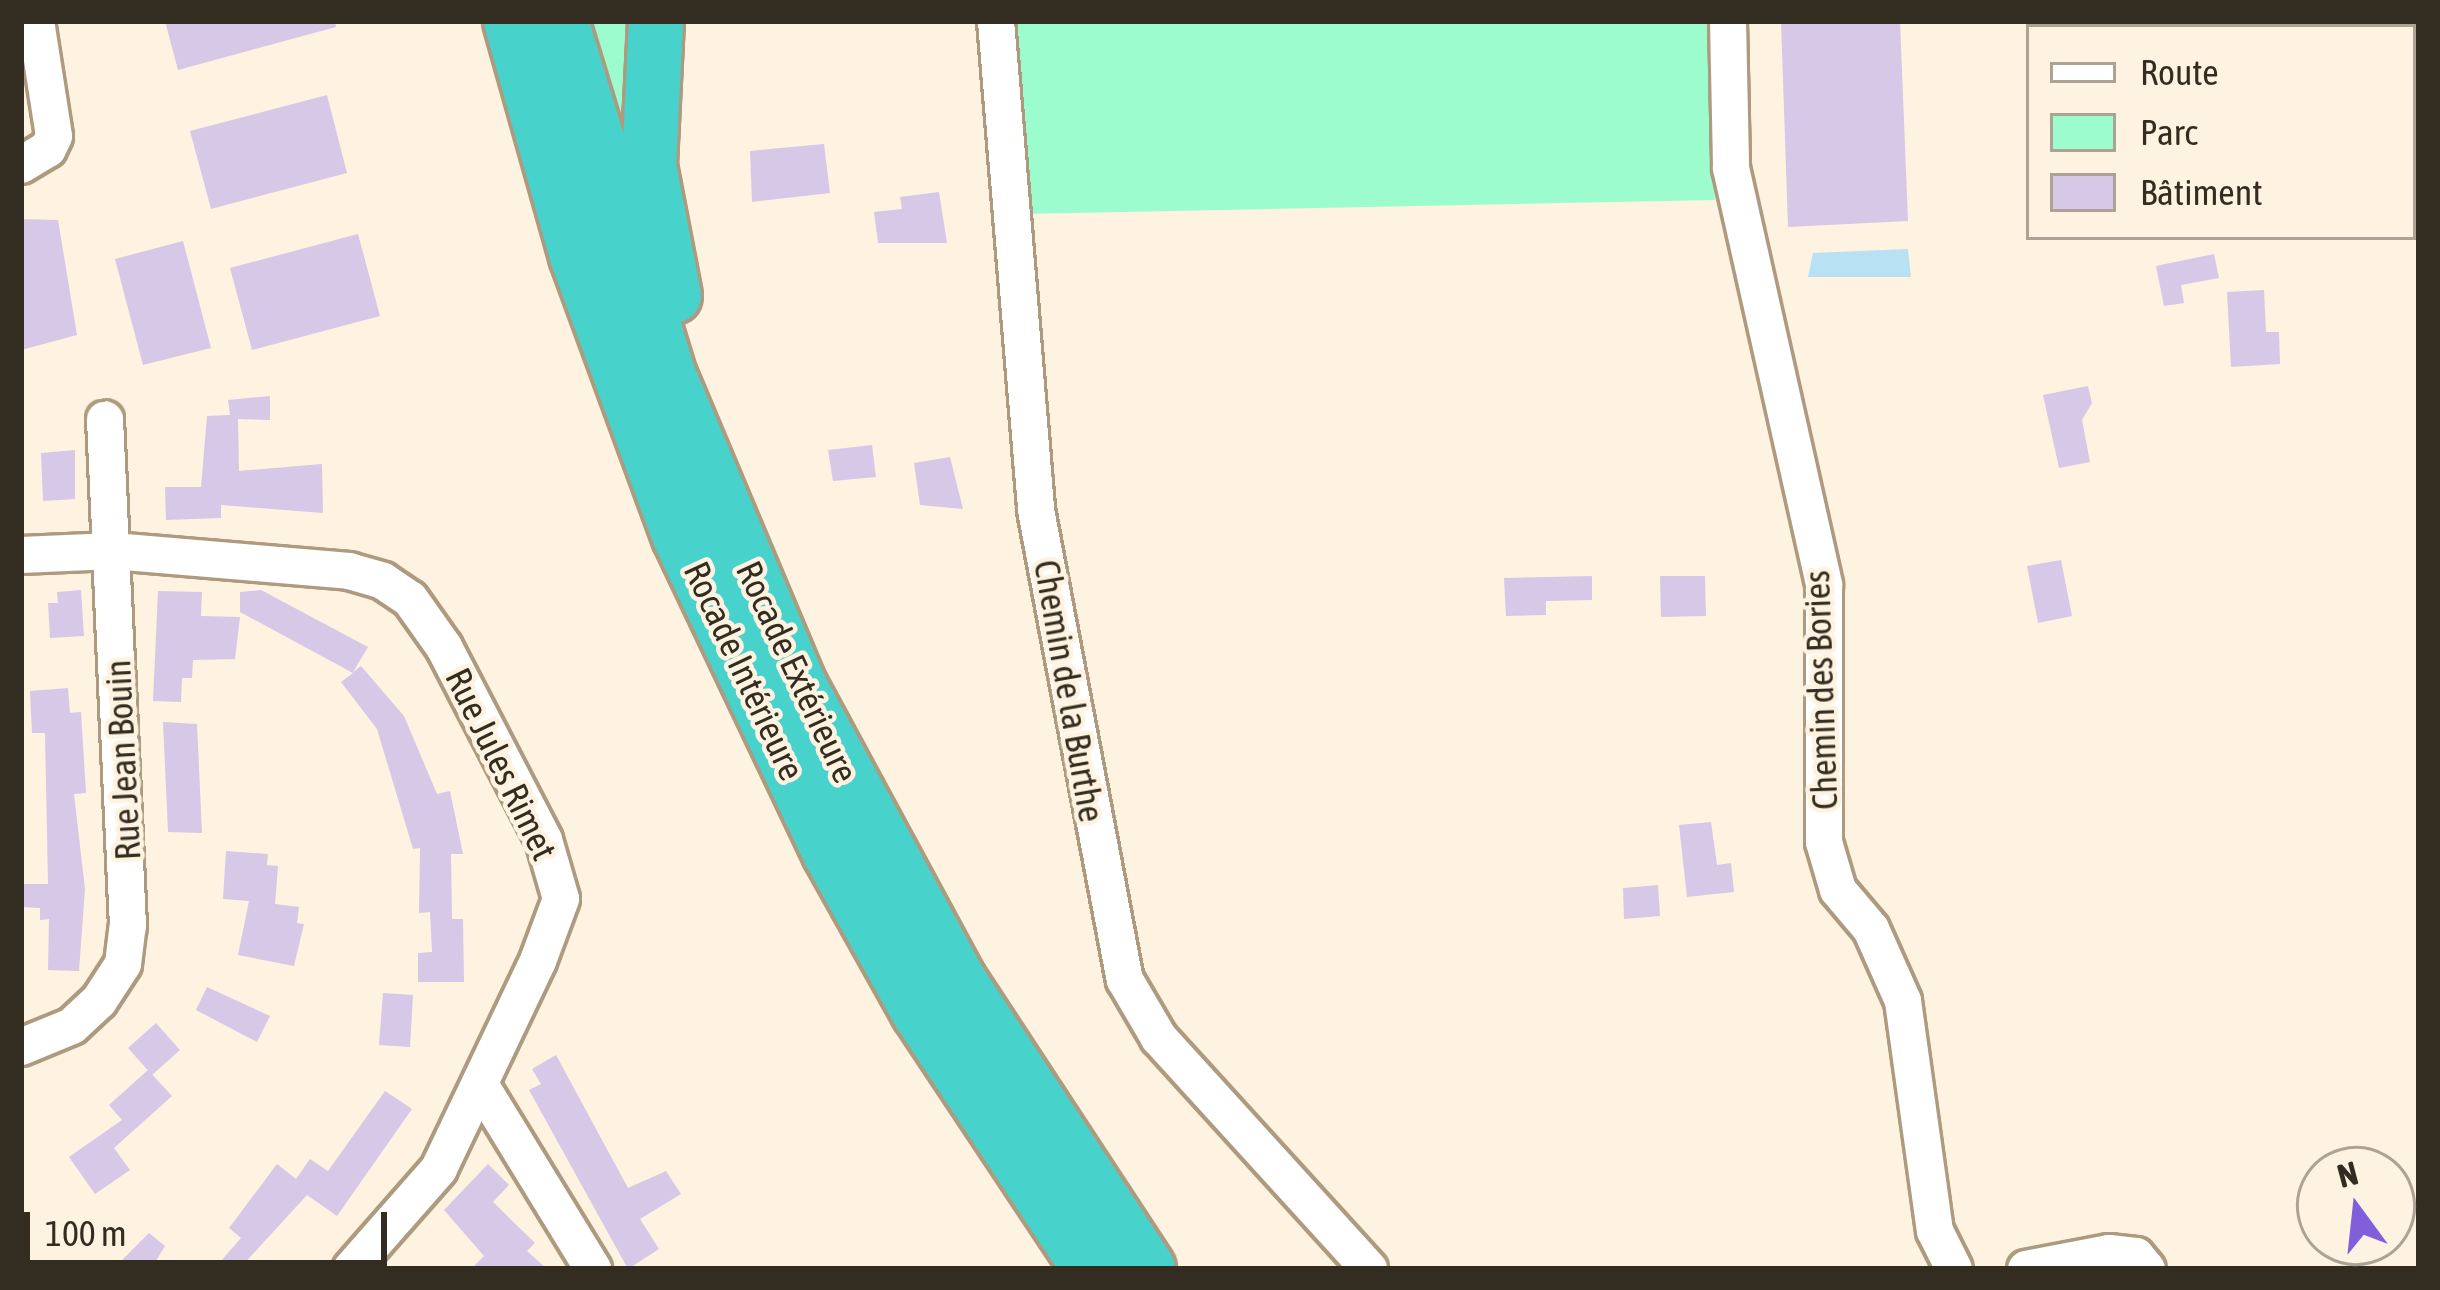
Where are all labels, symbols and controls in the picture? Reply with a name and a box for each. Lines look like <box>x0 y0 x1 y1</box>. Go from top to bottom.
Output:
legend <box>2026 24 2416 240</box>
text: Route <box>2140 51 2219 93</box>
text: Parc <box>2140 111 2198 153</box>
text: Bâtiment <box>2140 171 2263 213</box>
street label: Rocade Intérieure <box>675 555 813 787</box>
street label: Rocade Extérieure <box>727 555 867 789</box>
street label: Chemin de la Burthe <box>1025 557 1113 825</box>
street label: Chemin des Bories <box>1795 570 1847 810</box>
street label: Rue Jean Bouin <box>96 659 150 861</box>
street label: Rue Jules Rimet <box>436 661 566 867</box>
north arrow <box>2296 1146 2416 1266</box>
text: N <box>2333 1153 2362 1195</box>
scale bar <box>30 1188 393 1262</box>
text: 100 m <box>45 1212 127 1254</box>

